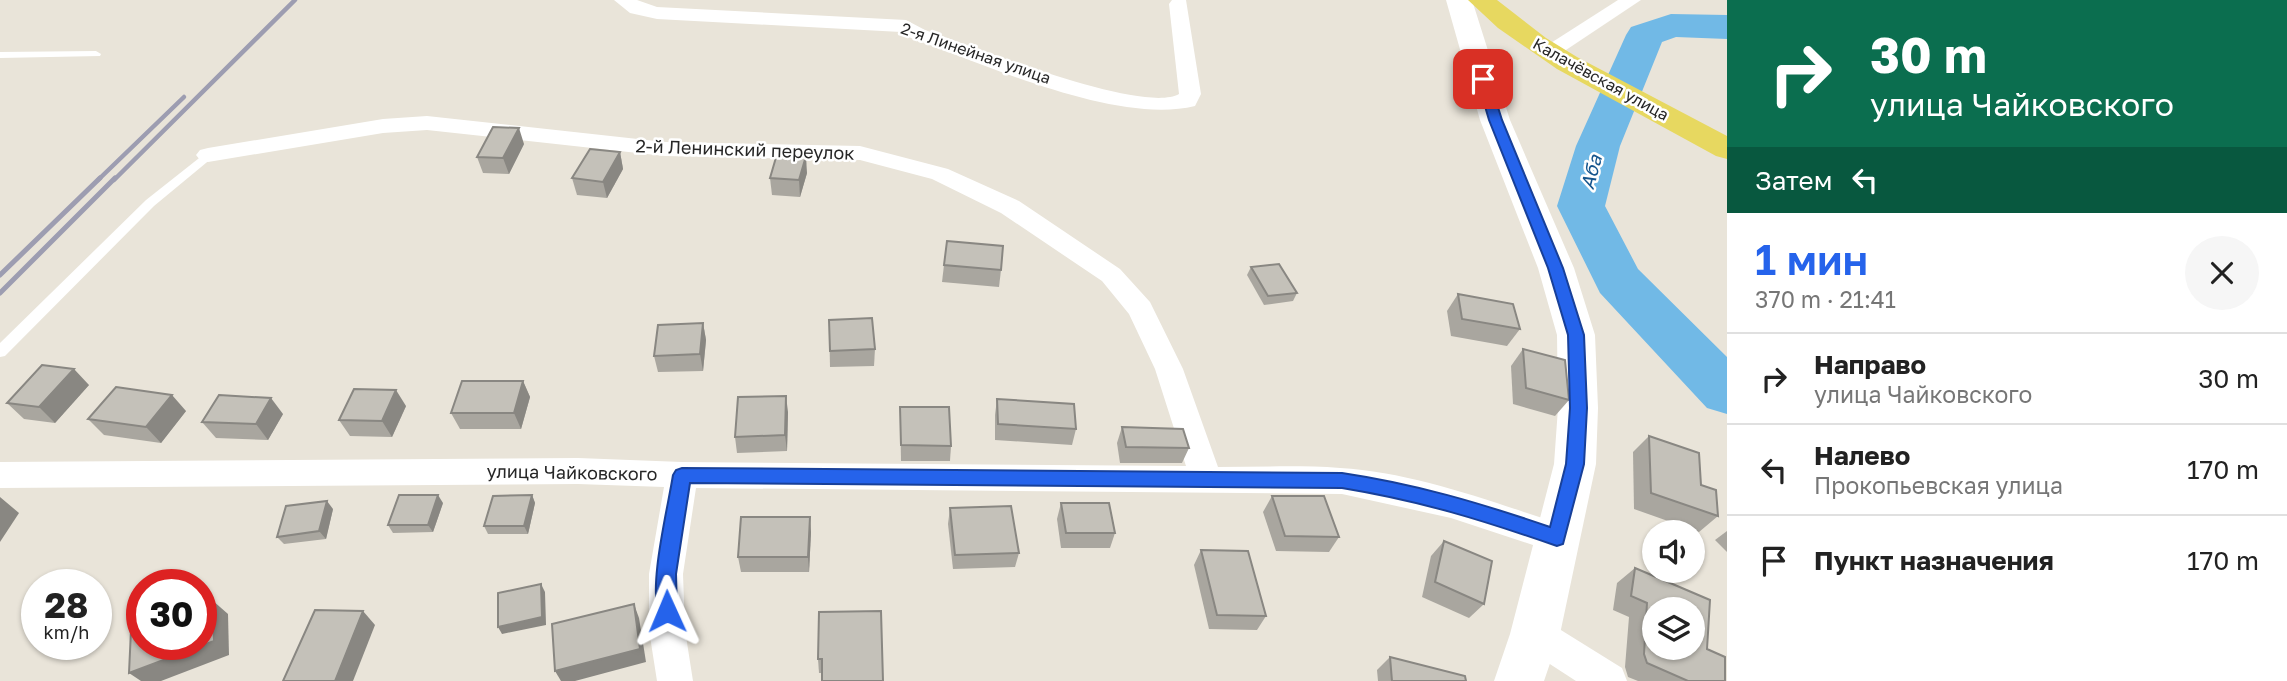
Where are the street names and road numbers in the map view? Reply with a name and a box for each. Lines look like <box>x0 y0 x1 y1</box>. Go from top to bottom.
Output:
street label: 2-я Линейная улица <box>898 18 1054 88</box>
street label: Калачёвская улица <box>1529 33 1673 125</box>
street label: 2-й Ленинский переулок <box>635 134 855 164</box>
street label: улица Чайковского <box>486 460 658 484</box>

